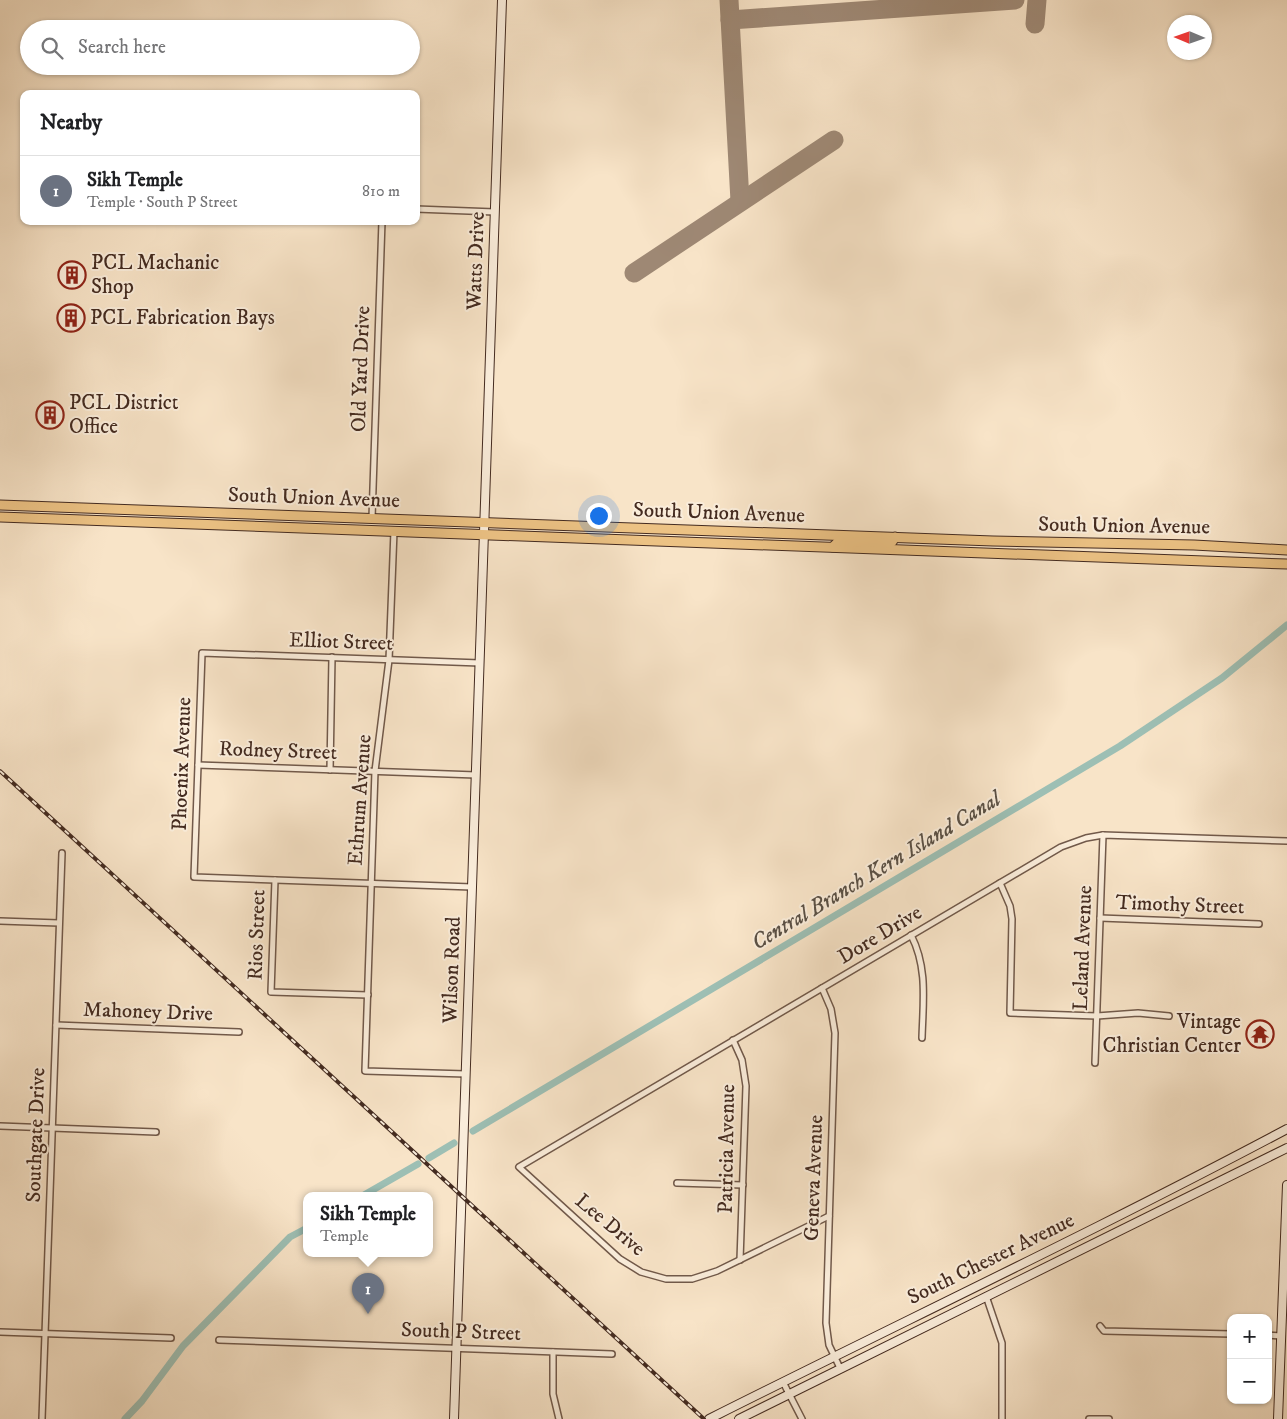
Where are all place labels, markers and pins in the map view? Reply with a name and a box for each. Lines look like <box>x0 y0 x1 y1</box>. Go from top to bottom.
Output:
place label: PCL Machanic Shop <box>91 250 219 300</box>
building icon: PCL Machanic Shop <box>57 260 87 290</box>
building icon: PCL Fabrication Bays <box>56 303 86 333</box>
place label: PCL Fabrication Bays <box>90 305 275 331</box>
place label: PCL District Office <box>69 390 179 440</box>
building icon: PCL District Office <box>35 400 65 430</box>
place label: Vintage Christian Center <box>1102 1009 1241 1059</box>
temple icon: Vintage Christian Center <box>1245 1019 1275 1049</box>
pin: 1 <box>352 1273 384 1314</box>

